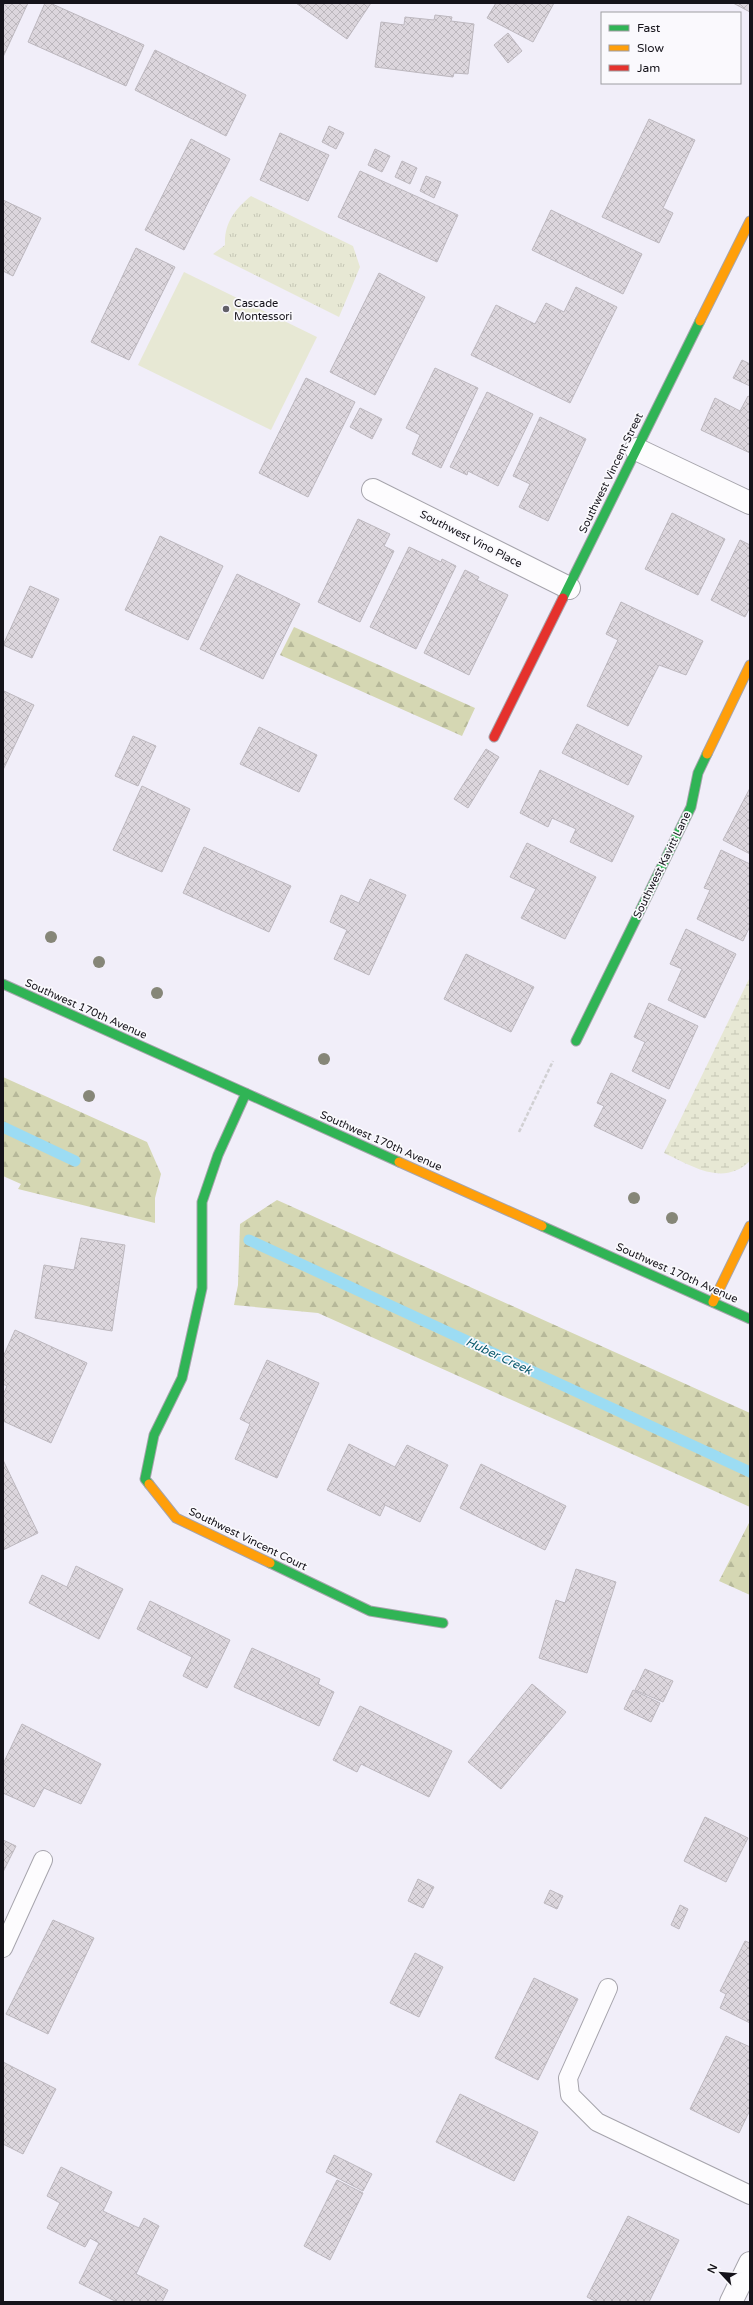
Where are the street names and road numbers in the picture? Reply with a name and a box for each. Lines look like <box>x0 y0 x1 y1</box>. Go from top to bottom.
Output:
street label: Southwest Vincent Street <box>576 411 646 535</box>
street label: Southwest Vino Place <box>418 508 524 570</box>
street label: Southwest Kavitt Lane <box>631 810 693 920</box>
street label: Southwest 170th Avenue <box>23 976 149 1042</box>
street label: Southwest 170th Avenue <box>318 1108 444 1174</box>
street label: Southwest 170th Avenue <box>614 1240 740 1306</box>
street label: Southwest Vincent Court <box>187 1505 309 1573</box>

